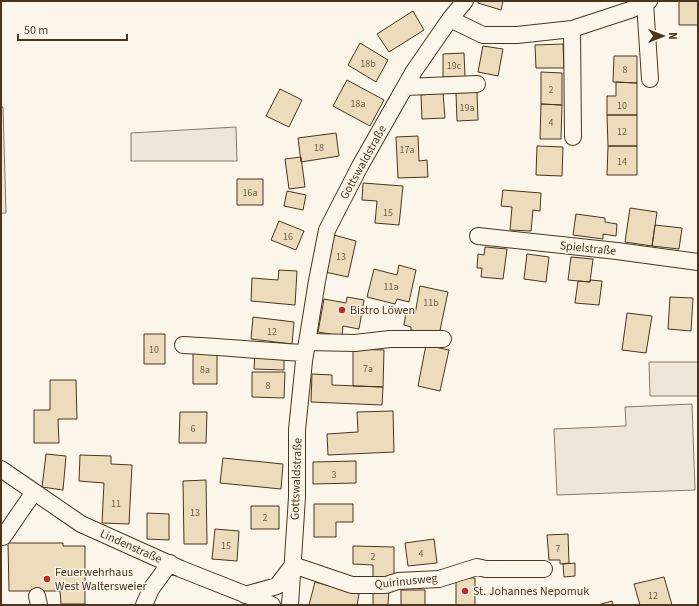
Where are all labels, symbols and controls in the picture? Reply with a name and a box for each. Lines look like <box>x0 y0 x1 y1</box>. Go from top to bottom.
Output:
scale bar <box>18 16 127 42</box>
north arrow <box>643 16 683 56</box>
text: 50 m <box>24 22 48 39</box>
text: N <box>665 32 680 40</box>
house number: 18b <box>360 57 376 71</box>
house number: 19c <box>447 59 462 73</box>
house number: 8 <box>623 63 628 77</box>
house number: 2 <box>549 83 554 97</box>
house number: 18a <box>351 97 365 111</box>
house number: 10 <box>617 99 627 113</box>
house number: 19a <box>460 101 474 115</box>
house number: 4 <box>549 116 554 130</box>
street label: Gottswaldstraße <box>336 122 391 202</box>
house number: 12 <box>617 125 627 139</box>
house number: 18 <box>314 141 324 155</box>
house number: 17a <box>400 143 414 157</box>
house number: 14 <box>617 155 627 169</box>
house number: 16a <box>243 186 257 200</box>
house number: 15 <box>383 206 393 220</box>
house number: 16 <box>283 230 293 244</box>
street label: Spielstraße <box>559 237 617 260</box>
house number: 13 <box>336 250 346 264</box>
house number: 11a <box>384 280 398 294</box>
house number: 11b <box>423 296 439 310</box>
place label: Bistro Löwen <box>350 302 415 319</box>
marker: Bistro Löwen <box>337 305 347 315</box>
house number: 12 <box>267 325 277 339</box>
house number: 10 <box>149 343 159 357</box>
house number: 7a <box>363 362 373 376</box>
house number: 8a <box>200 363 210 377</box>
house number: 8 <box>266 379 271 393</box>
house number: 6 <box>191 422 196 436</box>
street label: Gottswaldstraße <box>287 438 306 520</box>
house number: 3 <box>332 468 337 482</box>
house number: 11 <box>111 497 121 511</box>
house number: 13 <box>190 506 200 520</box>
house number: 2 <box>263 511 268 525</box>
street label: Lindenstraße <box>97 525 165 568</box>
house number: 15 <box>221 539 231 553</box>
house number: 7 <box>556 542 561 556</box>
house number: 4 <box>419 547 424 561</box>
house number: 2 <box>371 550 376 564</box>
place label: Feuerwehrhaus West Waltersweier <box>55 564 147 595</box>
street label: Quirinusweg <box>374 570 438 593</box>
marker: Feuerwehrhaus West Waltersweier <box>42 574 52 584</box>
place label: St. Johannes Nepomuk <box>473 583 589 600</box>
marker: St. Johannes Nepomuk <box>460 586 470 596</box>
house number: 12 <box>648 589 658 603</box>

